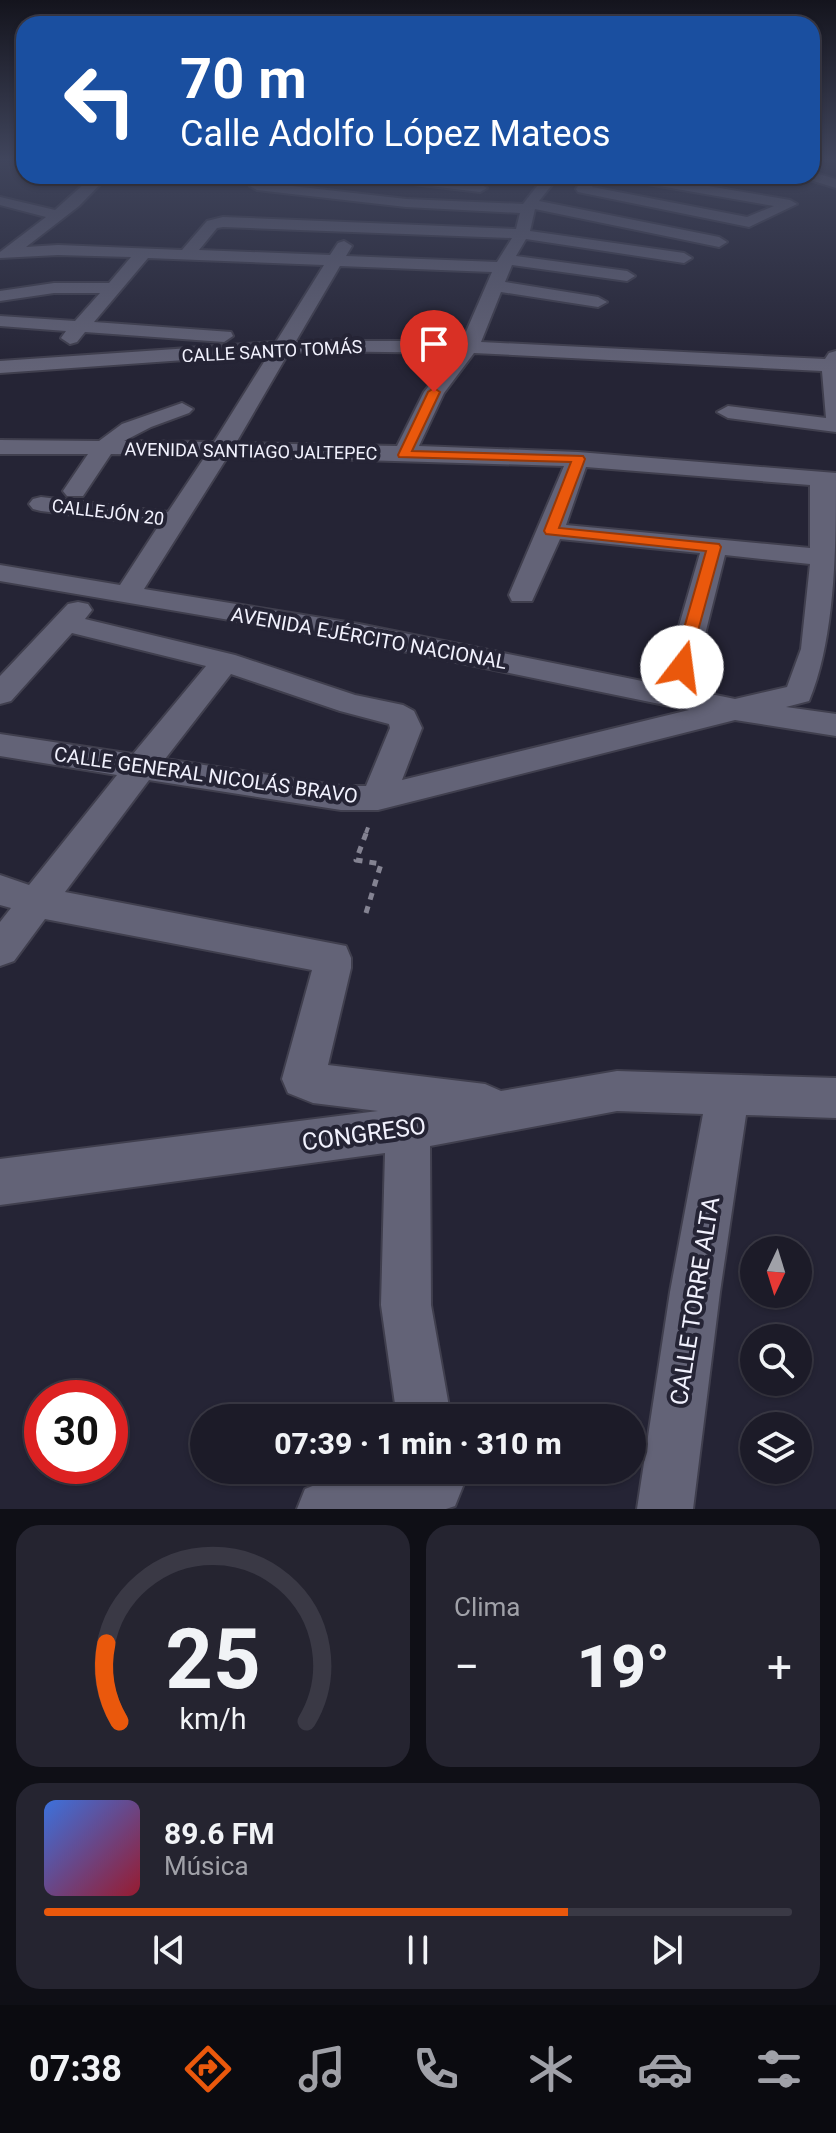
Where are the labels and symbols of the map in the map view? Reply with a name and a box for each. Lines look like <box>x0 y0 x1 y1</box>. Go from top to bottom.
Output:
pin <box>400 310 468 392</box>
street label: CALLE SANTO TOMÁS <box>181 336 363 366</box>
street label: AVENIDA SANTIAGO JALTEPEC <box>124 438 378 464</box>
street label: CALLEJÓN 20 <box>51 495 165 529</box>
street label: AVENIDA EJÉRCITO NACIONAL <box>229 602 509 674</box>
position arrow <box>640 625 724 709</box>
street label: CALLE GENERAL NICOLÁS BRAVO <box>53 742 359 808</box>
street label: CONGRESO <box>300 1111 428 1157</box>
street label: CALLE TORRE ALTA <box>665 1195 725 1407</box>
north arrow <box>740 1236 812 1308</box>
speed limit sign: 30 <box>24 1380 128 1484</box>

